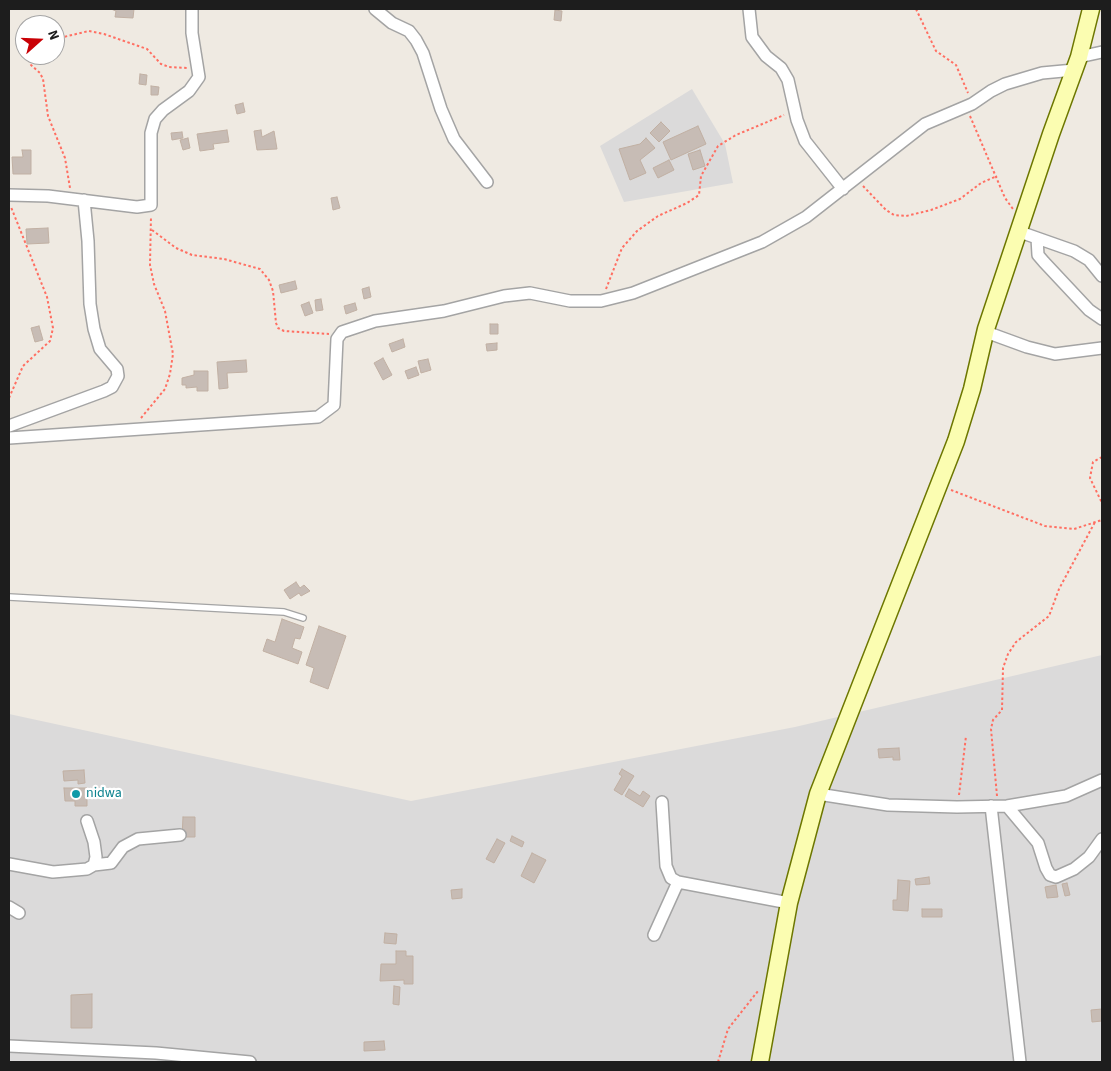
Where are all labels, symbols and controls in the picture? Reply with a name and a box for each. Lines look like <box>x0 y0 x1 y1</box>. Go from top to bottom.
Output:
north arrow <box>15 15 65 65</box>
text: N <box>42 27 64 43</box>
place label: nidwa <box>86 786 122 802</box>
marker: nidwa <box>70 788 82 800</box>

